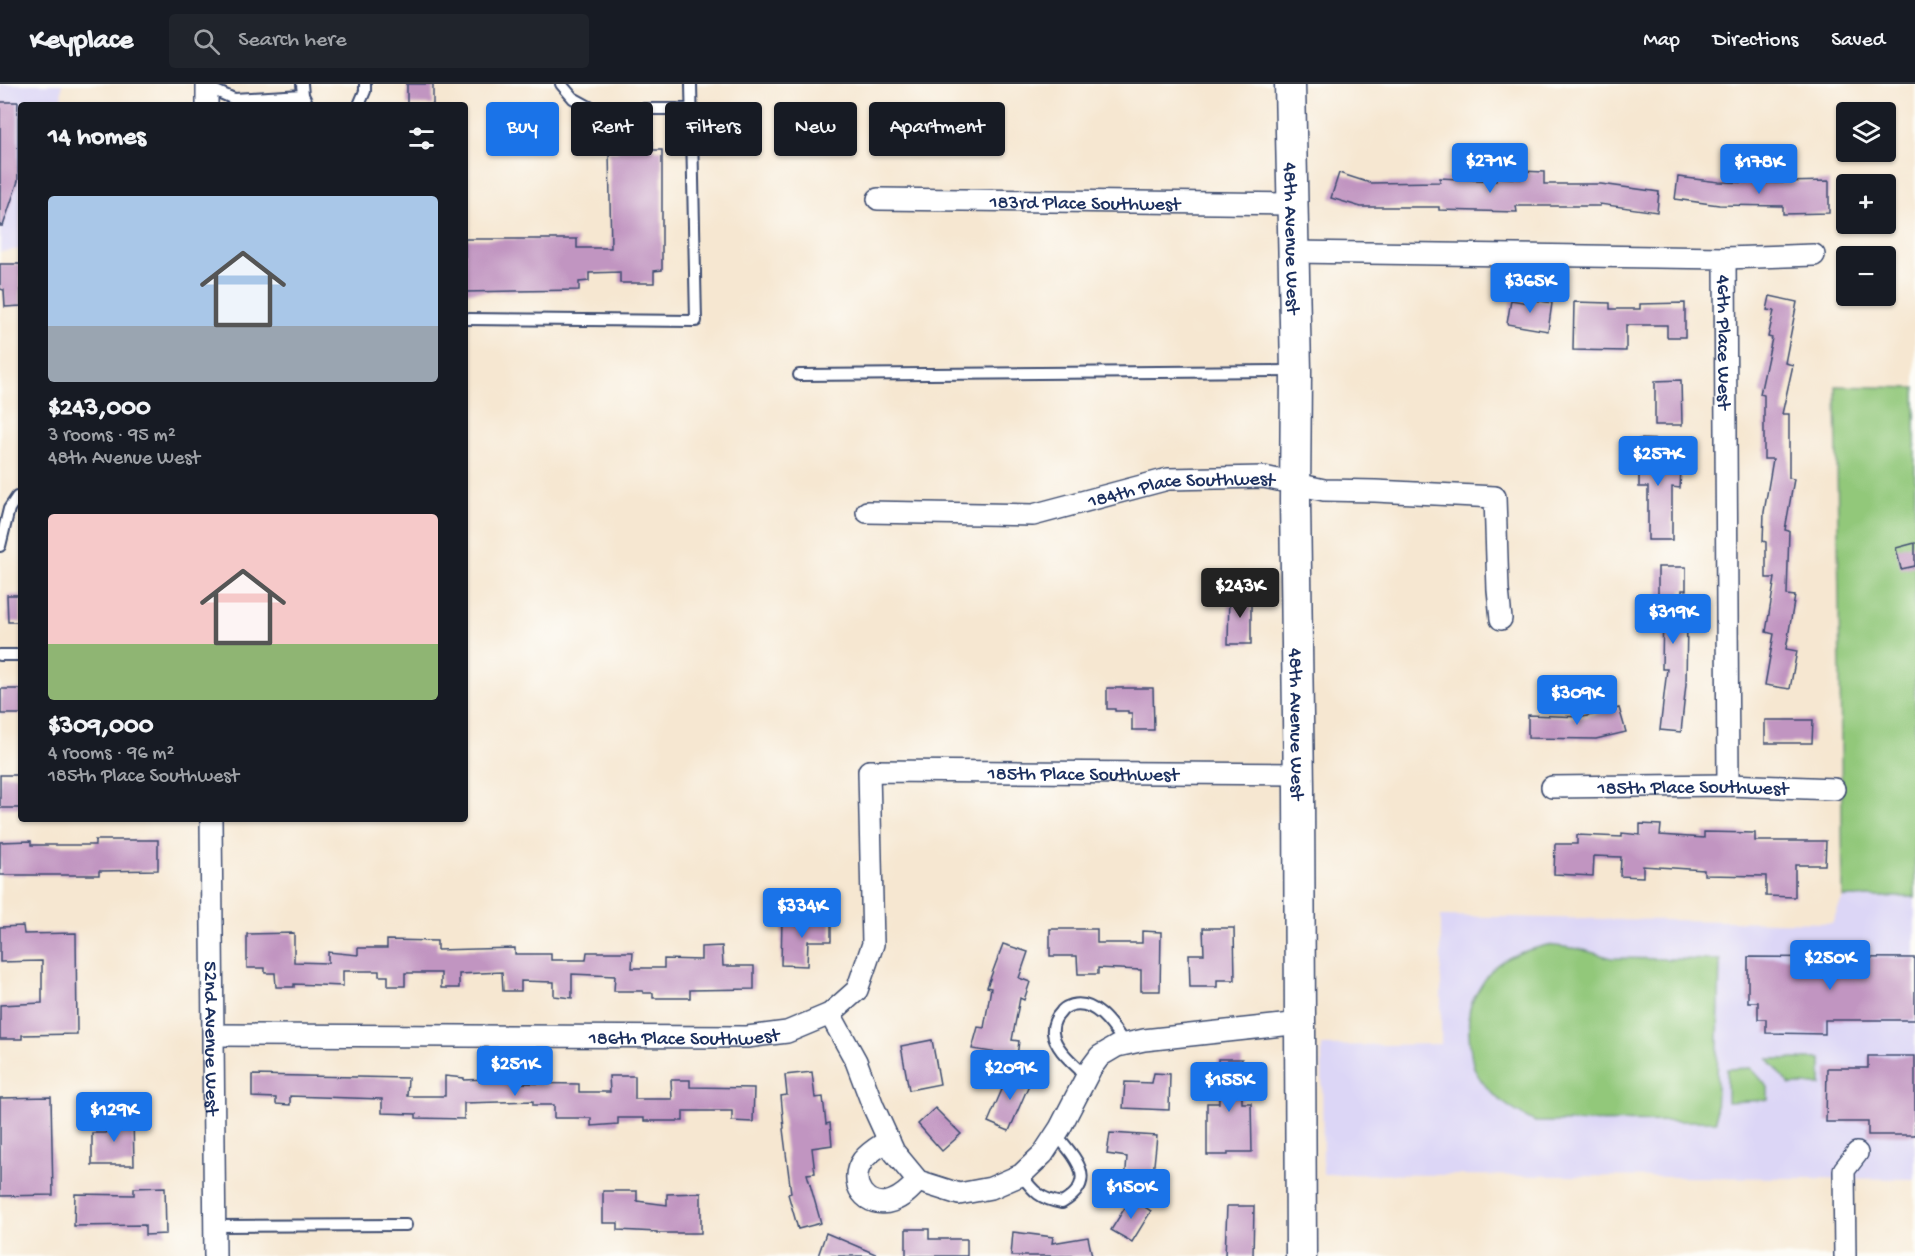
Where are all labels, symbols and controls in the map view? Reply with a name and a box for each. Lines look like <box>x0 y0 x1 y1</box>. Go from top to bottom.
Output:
search box <box>169 14 589 68</box>
text: Keyplace <box>30 25 133 58</box>
icon: search <box>190 25 223 58</box>
text: Search here <box>238 28 347 54</box>
text: Map <box>1643 29 1680 54</box>
text: Directions <box>1713 29 1798 54</box>
text: Saved <box>1831 29 1885 54</box>
chip: Buy <box>486 102 559 156</box>
chip: Rent <box>571 102 653 156</box>
chip: Filters <box>665 102 762 156</box>
chip: New <box>774 102 857 156</box>
chip: Apartment <box>869 102 1005 156</box>
map controls <box>1836 102 1896 306</box>
button: layers <box>1836 102 1896 162</box>
icon: filters <box>405 122 438 155</box>
text: 14 homes <box>48 123 146 154</box>
pin: $271K <box>1448 143 1532 194</box>
pin: $178K <box>1717 144 1801 195</box>
text: $271K <box>1466 151 1514 174</box>
text: $178K <box>1734 152 1784 175</box>
street label: 48th Avenue West <box>1277 162 1303 316</box>
button: + <box>1836 174 1896 234</box>
street label: 183rd Place Southwest <box>988 192 1182 218</box>
icon: home <box>189 235 297 343</box>
button: − <box>1836 246 1896 306</box>
pin: $365K <box>1488 263 1572 314</box>
text: $365K <box>1504 271 1556 294</box>
street label: 46th Place West <box>1710 275 1734 411</box>
text: $243,000 <box>48 394 151 425</box>
text: 3 rooms · 95 m² <box>48 425 176 448</box>
pin: $257K <box>1616 436 1700 487</box>
text: $257K <box>1633 444 1683 467</box>
text: 48th Avenue West <box>48 448 200 471</box>
street label: 184th Place Southwest <box>1085 469 1278 515</box>
icon: home <box>189 553 297 661</box>
pin: $243K <box>1198 568 1282 619</box>
text: $243K <box>1215 576 1265 599</box>
pin: $319K <box>1631 594 1715 645</box>
text: $319K <box>1649 602 1697 625</box>
street label: 48th Avenue West <box>1282 648 1307 802</box>
pin: $309K <box>1535 675 1619 726</box>
text: $309K <box>1551 683 1603 706</box>
text: $309,000 <box>48 712 153 743</box>
text: 4 rooms · 96 m² <box>48 743 174 766</box>
street label: 185th Place Southwest <box>987 764 1181 788</box>
text: 185th Place Southwest <box>48 766 239 789</box>
street label: 185th Place Southwest <box>1596 777 1791 802</box>
pin: $334K <box>760 888 844 939</box>
text: $334K <box>777 896 827 919</box>
pin: $250K <box>1788 940 1872 991</box>
text: $250K <box>1804 948 1856 971</box>
street label: 52nd Avenue West <box>197 961 222 1117</box>
street label: 186th Place Southwest <box>588 1025 783 1052</box>
pin: $251K <box>473 1046 557 1097</box>
pin: $209K <box>968 1050 1052 1101</box>
text: $251K <box>491 1054 539 1077</box>
text: $209K <box>984 1058 1036 1081</box>
pin: $155K <box>1187 1062 1271 1113</box>
text: $155K <box>1204 1070 1254 1093</box>
pin: $129K <box>72 1092 156 1143</box>
text: $129K <box>90 1100 138 1123</box>
pin: $150K <box>1089 1169 1173 1220</box>
text: $150K <box>1106 1177 1156 1200</box>

